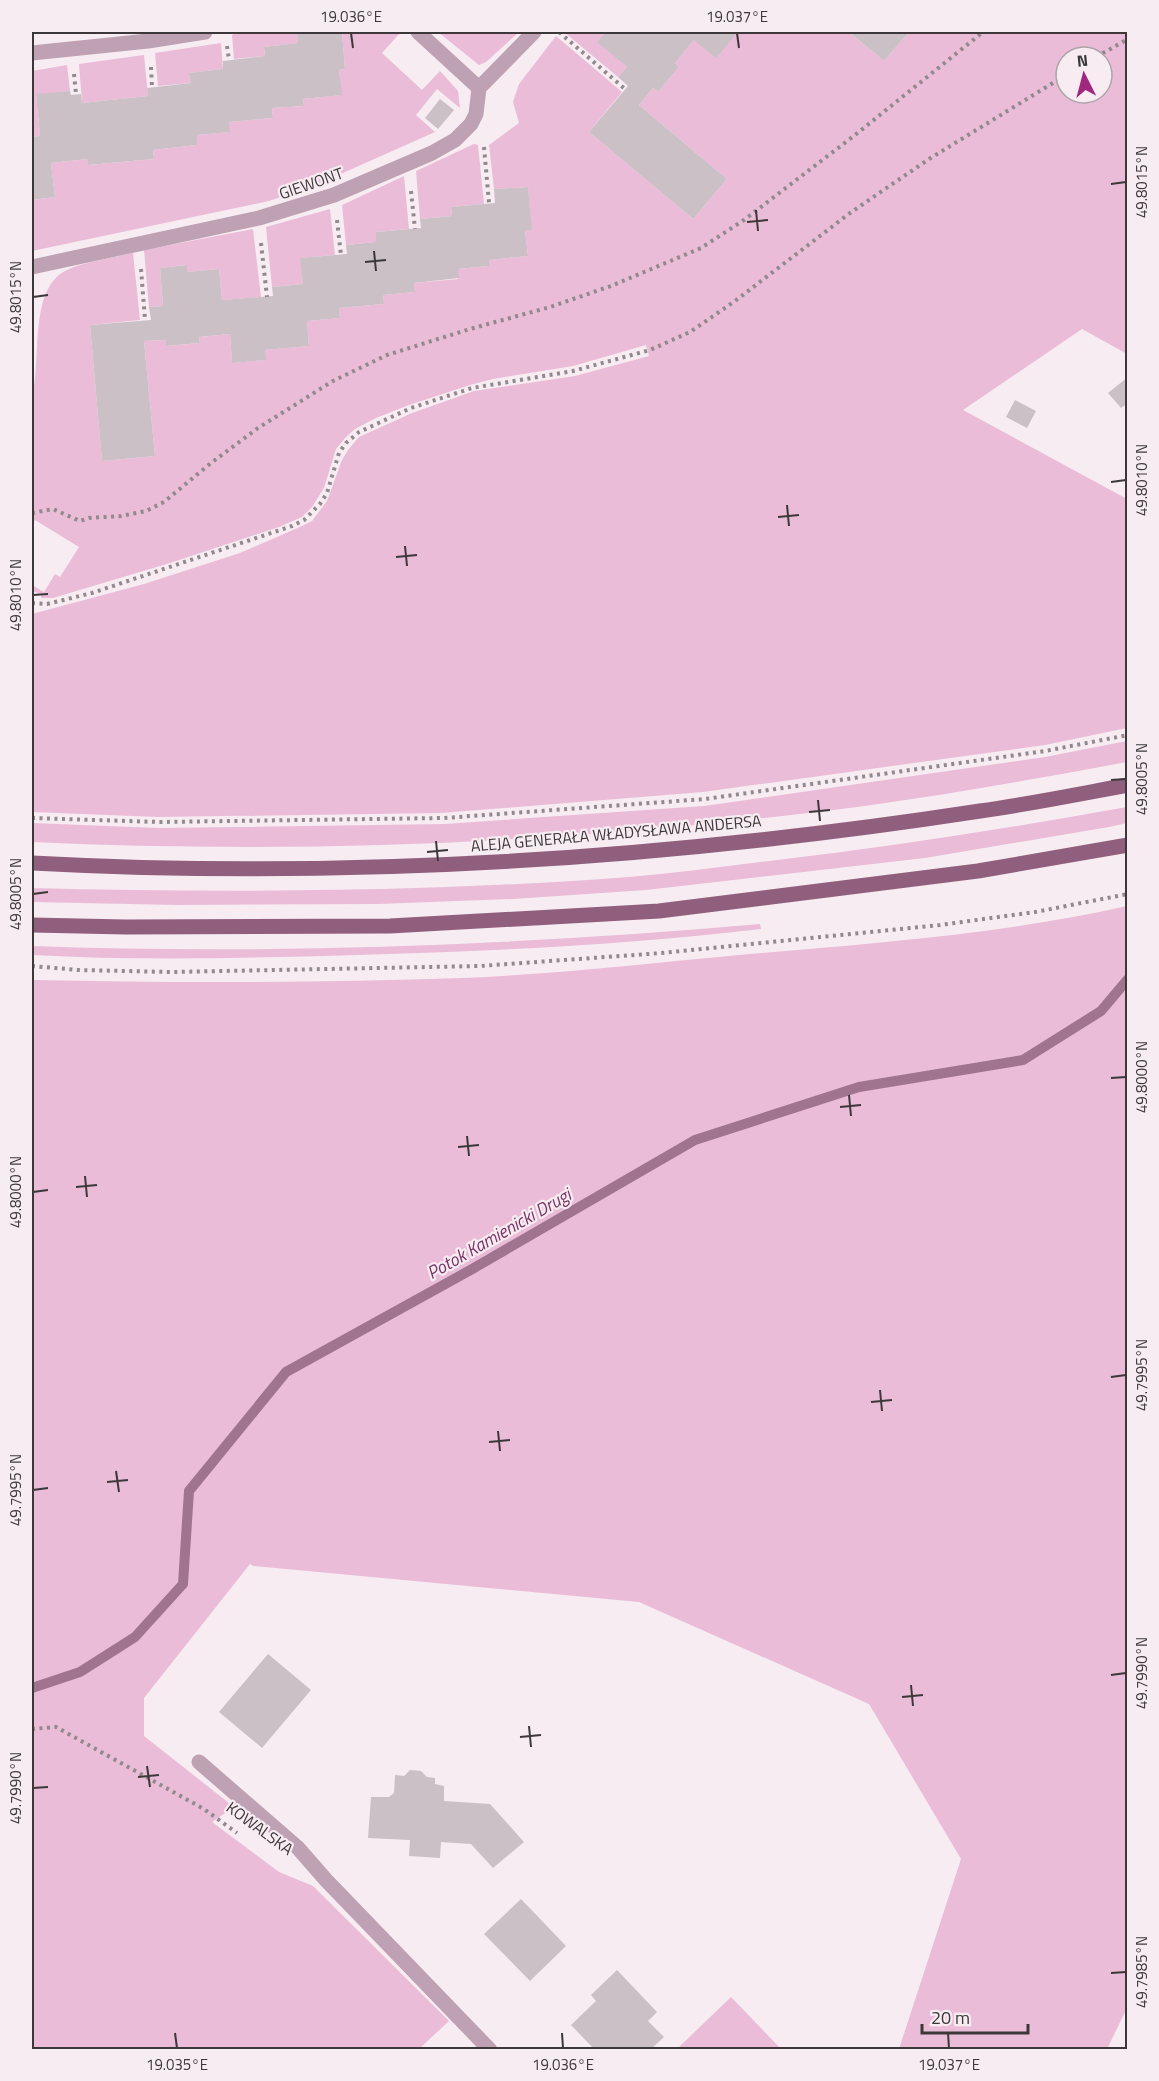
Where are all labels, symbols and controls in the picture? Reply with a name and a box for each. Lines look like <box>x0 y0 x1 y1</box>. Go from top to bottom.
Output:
text: 19.036°E <box>320 5 382 28</box>
text: 19.037°E <box>706 5 768 28</box>
north arrow <box>1054 45 1114 105</box>
text: N <box>1076 48 1089 73</box>
text: 49.8015°N <box>1130 146 1153 218</box>
street label: GIEWONT <box>276 161 347 205</box>
text: 49.8015°N <box>4 261 27 333</box>
text: 49.8010°N <box>1130 444 1153 516</box>
text: 49.8010°N <box>4 559 27 631</box>
text: 49.8005°N <box>1130 743 1153 815</box>
street label: ALEJA GENERAŁA WŁADYSŁAWA ANDERSA <box>470 808 763 858</box>
text: 49.8005°N <box>4 858 27 930</box>
text: 49.8000°N <box>1130 1041 1153 1113</box>
text: 49.8000°N <box>4 1156 27 1228</box>
water label: Potok Kamienicki Drugi <box>422 1180 578 1286</box>
text: 49.7995°N <box>1130 1339 1153 1411</box>
text: 49.7995°N <box>4 1454 27 1526</box>
text: 49.7990°N <box>1130 1637 1153 1709</box>
text: 49.7990°N <box>4 1752 27 1824</box>
street label: KOWALSKA <box>222 1795 299 1861</box>
text: 49.7985°N <box>1130 1936 1153 2008</box>
scale bar <box>922 1997 1028 2035</box>
text: 20 m <box>931 2004 970 2031</box>
text: 19.035°E <box>146 2053 208 2076</box>
text: 19.036°E <box>532 2053 594 2076</box>
text: 19.037°E <box>918 2053 980 2076</box>

